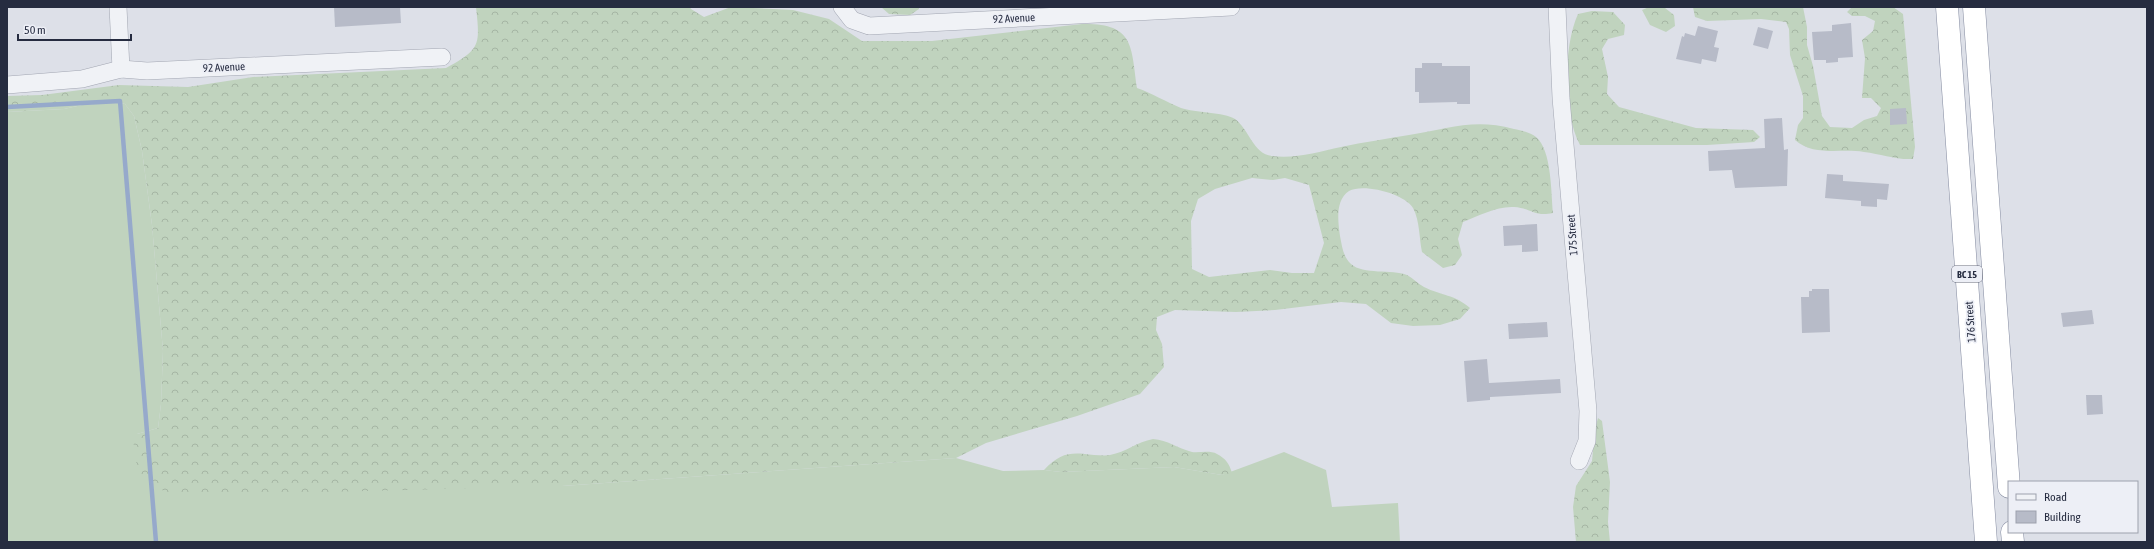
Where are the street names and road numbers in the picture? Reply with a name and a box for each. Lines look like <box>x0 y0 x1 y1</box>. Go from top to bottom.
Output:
street label: 92 Avenue <box>993 11 1035 25</box>
street label: 92 Avenue <box>203 60 245 74</box>
street label: 175 Street <box>1565 214 1579 256</box>
road number: BC 15 <box>1952 266 1982 282</box>
street label: 176 Street <box>1963 301 1977 343</box>

